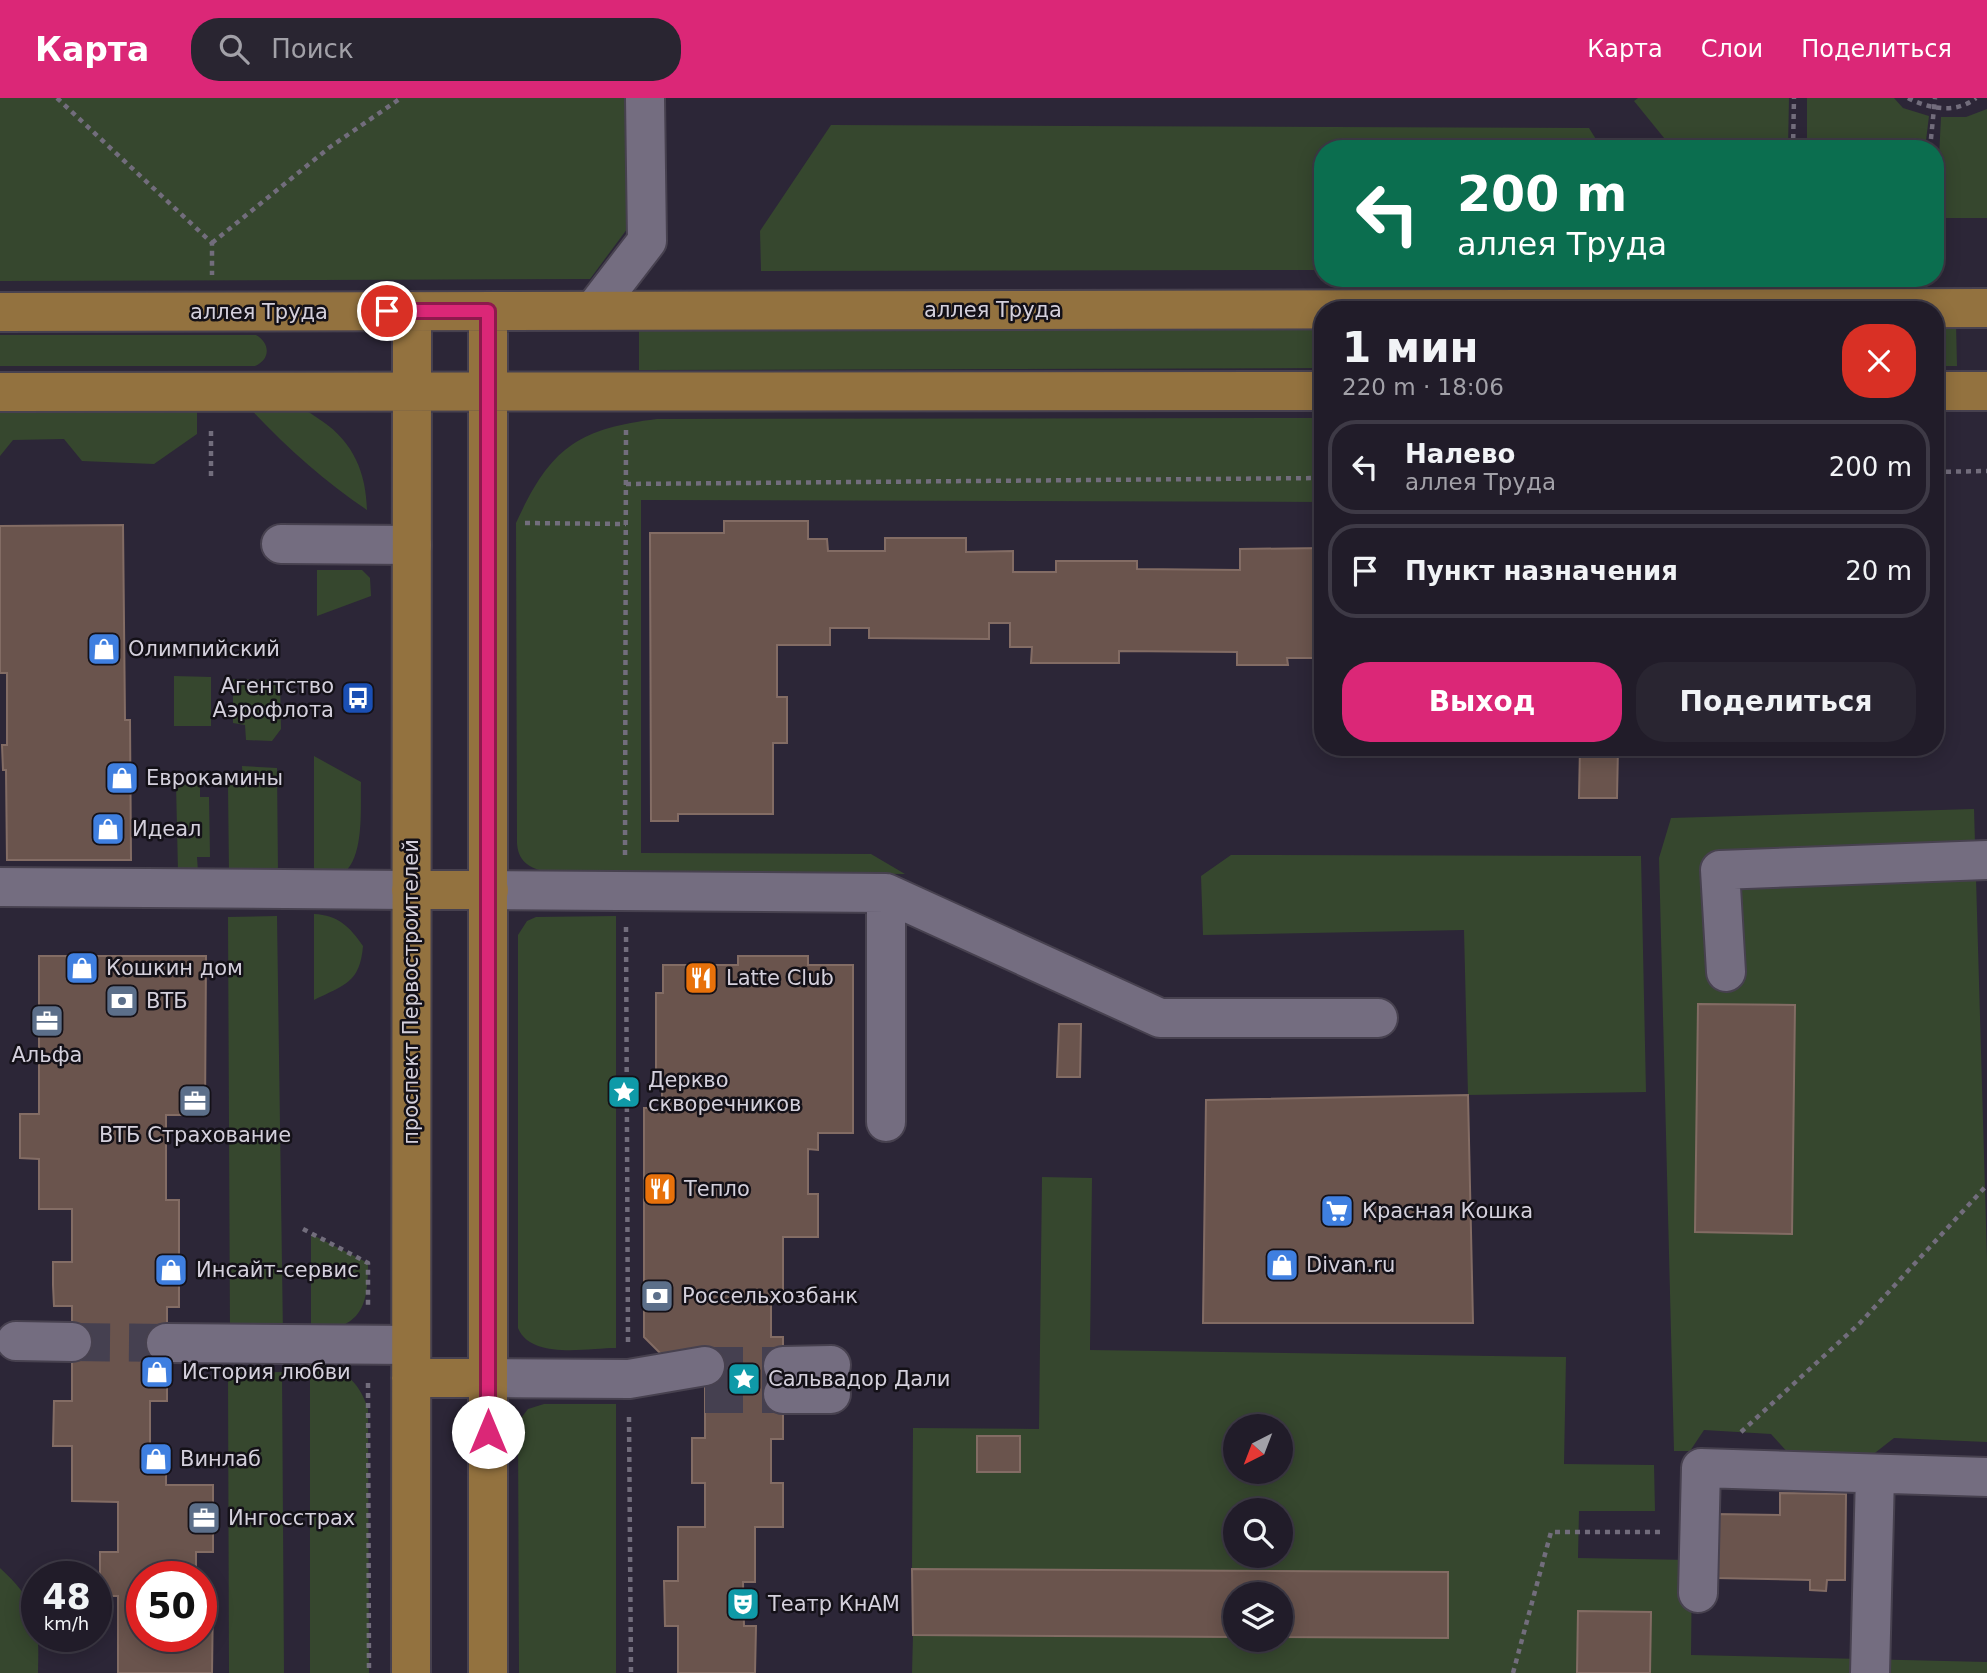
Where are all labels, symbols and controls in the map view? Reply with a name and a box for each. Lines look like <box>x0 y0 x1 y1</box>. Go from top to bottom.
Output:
search box <box>191 18 681 81</box>
text: Карта <box>35 30 149 69</box>
icon: search <box>215 30 253 68</box>
text: Поиск <box>271 34 354 64</box>
text: Карта <box>1587 35 1663 63</box>
text: Слои <box>1701 35 1763 63</box>
text: Поделиться <box>1801 35 1952 63</box>
text: 200 m <box>1457 166 1627 223</box>
icon: left <box>1342 168 1433 259</box>
text: аллея Труда <box>1457 225 1667 263</box>
pin <box>357 281 417 341</box>
icon: arrive <box>368 292 406 330</box>
street label: аллея Труда <box>924 298 1062 322</box>
street label: аллея Труда <box>190 300 328 324</box>
text: 1 мин <box>1342 323 1479 372</box>
button: close <box>1842 324 1916 398</box>
text: 220 m · 18:06 <box>1342 374 1504 400</box>
text: Налево <box>1405 439 1515 469</box>
icon: left <box>1346 448 1384 486</box>
text: 200 m <box>1829 452 1912 482</box>
text: аллея Труда <box>1405 469 1556 495</box>
icon: arrive <box>1346 552 1384 590</box>
text: Пункт назначения <box>1405 556 1678 586</box>
text: 20 m <box>1845 556 1912 586</box>
shop icon: Олимпийский <box>85 630 123 668</box>
place label: Олимпийский <box>128 637 280 661</box>
button: Выход <box>1342 662 1622 742</box>
button: Поделиться <box>1636 662 1916 742</box>
place label: Агентство Аэрофлота <box>213 674 334 722</box>
bus stop icon: Агентство Аэрофлота <box>339 679 377 717</box>
shop icon: Еврокамины <box>103 759 141 797</box>
place label: Еврокамины <box>146 766 283 790</box>
shop icon: Идеал <box>89 810 127 848</box>
place label: Идеал <box>132 817 201 841</box>
street label: проспект Первостроителей <box>399 839 423 1145</box>
shop icon: Кошкин дом <box>63 949 101 987</box>
place label: Кошкин дом <box>106 956 243 980</box>
restaurant icon: Latte Club <box>682 959 720 997</box>
place label: Latte Club <box>726 966 834 990</box>
bank icon: ВТБ <box>103 982 141 1020</box>
place label: ВТБ <box>146 989 188 1013</box>
office icon: Альфа <box>28 1002 66 1040</box>
place label: Альфа <box>12 1043 83 1067</box>
place label: Деркво скворечников <box>648 1068 801 1116</box>
place icon: Деркво скворечников <box>605 1073 643 1111</box>
office icon: ВТБ Страхование <box>176 1082 214 1120</box>
place label: ВТБ Страхование <box>99 1123 291 1147</box>
restaurant icon: Тепло <box>641 1170 679 1208</box>
place label: Тепло <box>683 1177 750 1201</box>
supermarket icon: Красная Кошка <box>1318 1192 1356 1230</box>
place label: Красная Кошка <box>1362 1199 1533 1223</box>
shop icon: Divan.ru <box>1263 1246 1301 1284</box>
shop icon: Инсайт-сервис <box>152 1251 190 1289</box>
place label: Divan.ru <box>1306 1253 1395 1277</box>
place label: Инсайт-сервис <box>196 1258 359 1282</box>
bank icon: Россельхозбанк <box>638 1277 676 1315</box>
place label: Россельхозбанк <box>682 1284 858 1308</box>
shop icon: История любви <box>138 1353 176 1391</box>
place label: История любви <box>182 1360 351 1384</box>
place icon: Сальвадор Дали <box>725 1360 763 1398</box>
place label: Сальвадор Дали <box>768 1367 950 1391</box>
position arrow <box>451 1395 525 1469</box>
north arrow <box>1223 1414 1293 1484</box>
map controls <box>1223 1414 1293 1652</box>
shop icon: Винлаб <box>137 1440 175 1478</box>
place label: Винлаб <box>180 1447 261 1471</box>
button: search <box>1223 1498 1293 1568</box>
office icon: Ингосстрах <box>185 1499 223 1537</box>
place label: Ингосстрах <box>228 1506 355 1530</box>
speed limit sign: 50 <box>126 1561 217 1652</box>
text: 48 <box>42 1577 91 1617</box>
button: layers <box>1223 1582 1293 1652</box>
theatre icon: Театр КнАМ <box>724 1585 762 1623</box>
place label: Театр КнАМ <box>767 1592 900 1616</box>
text: km/h <box>44 1613 89 1634</box>

